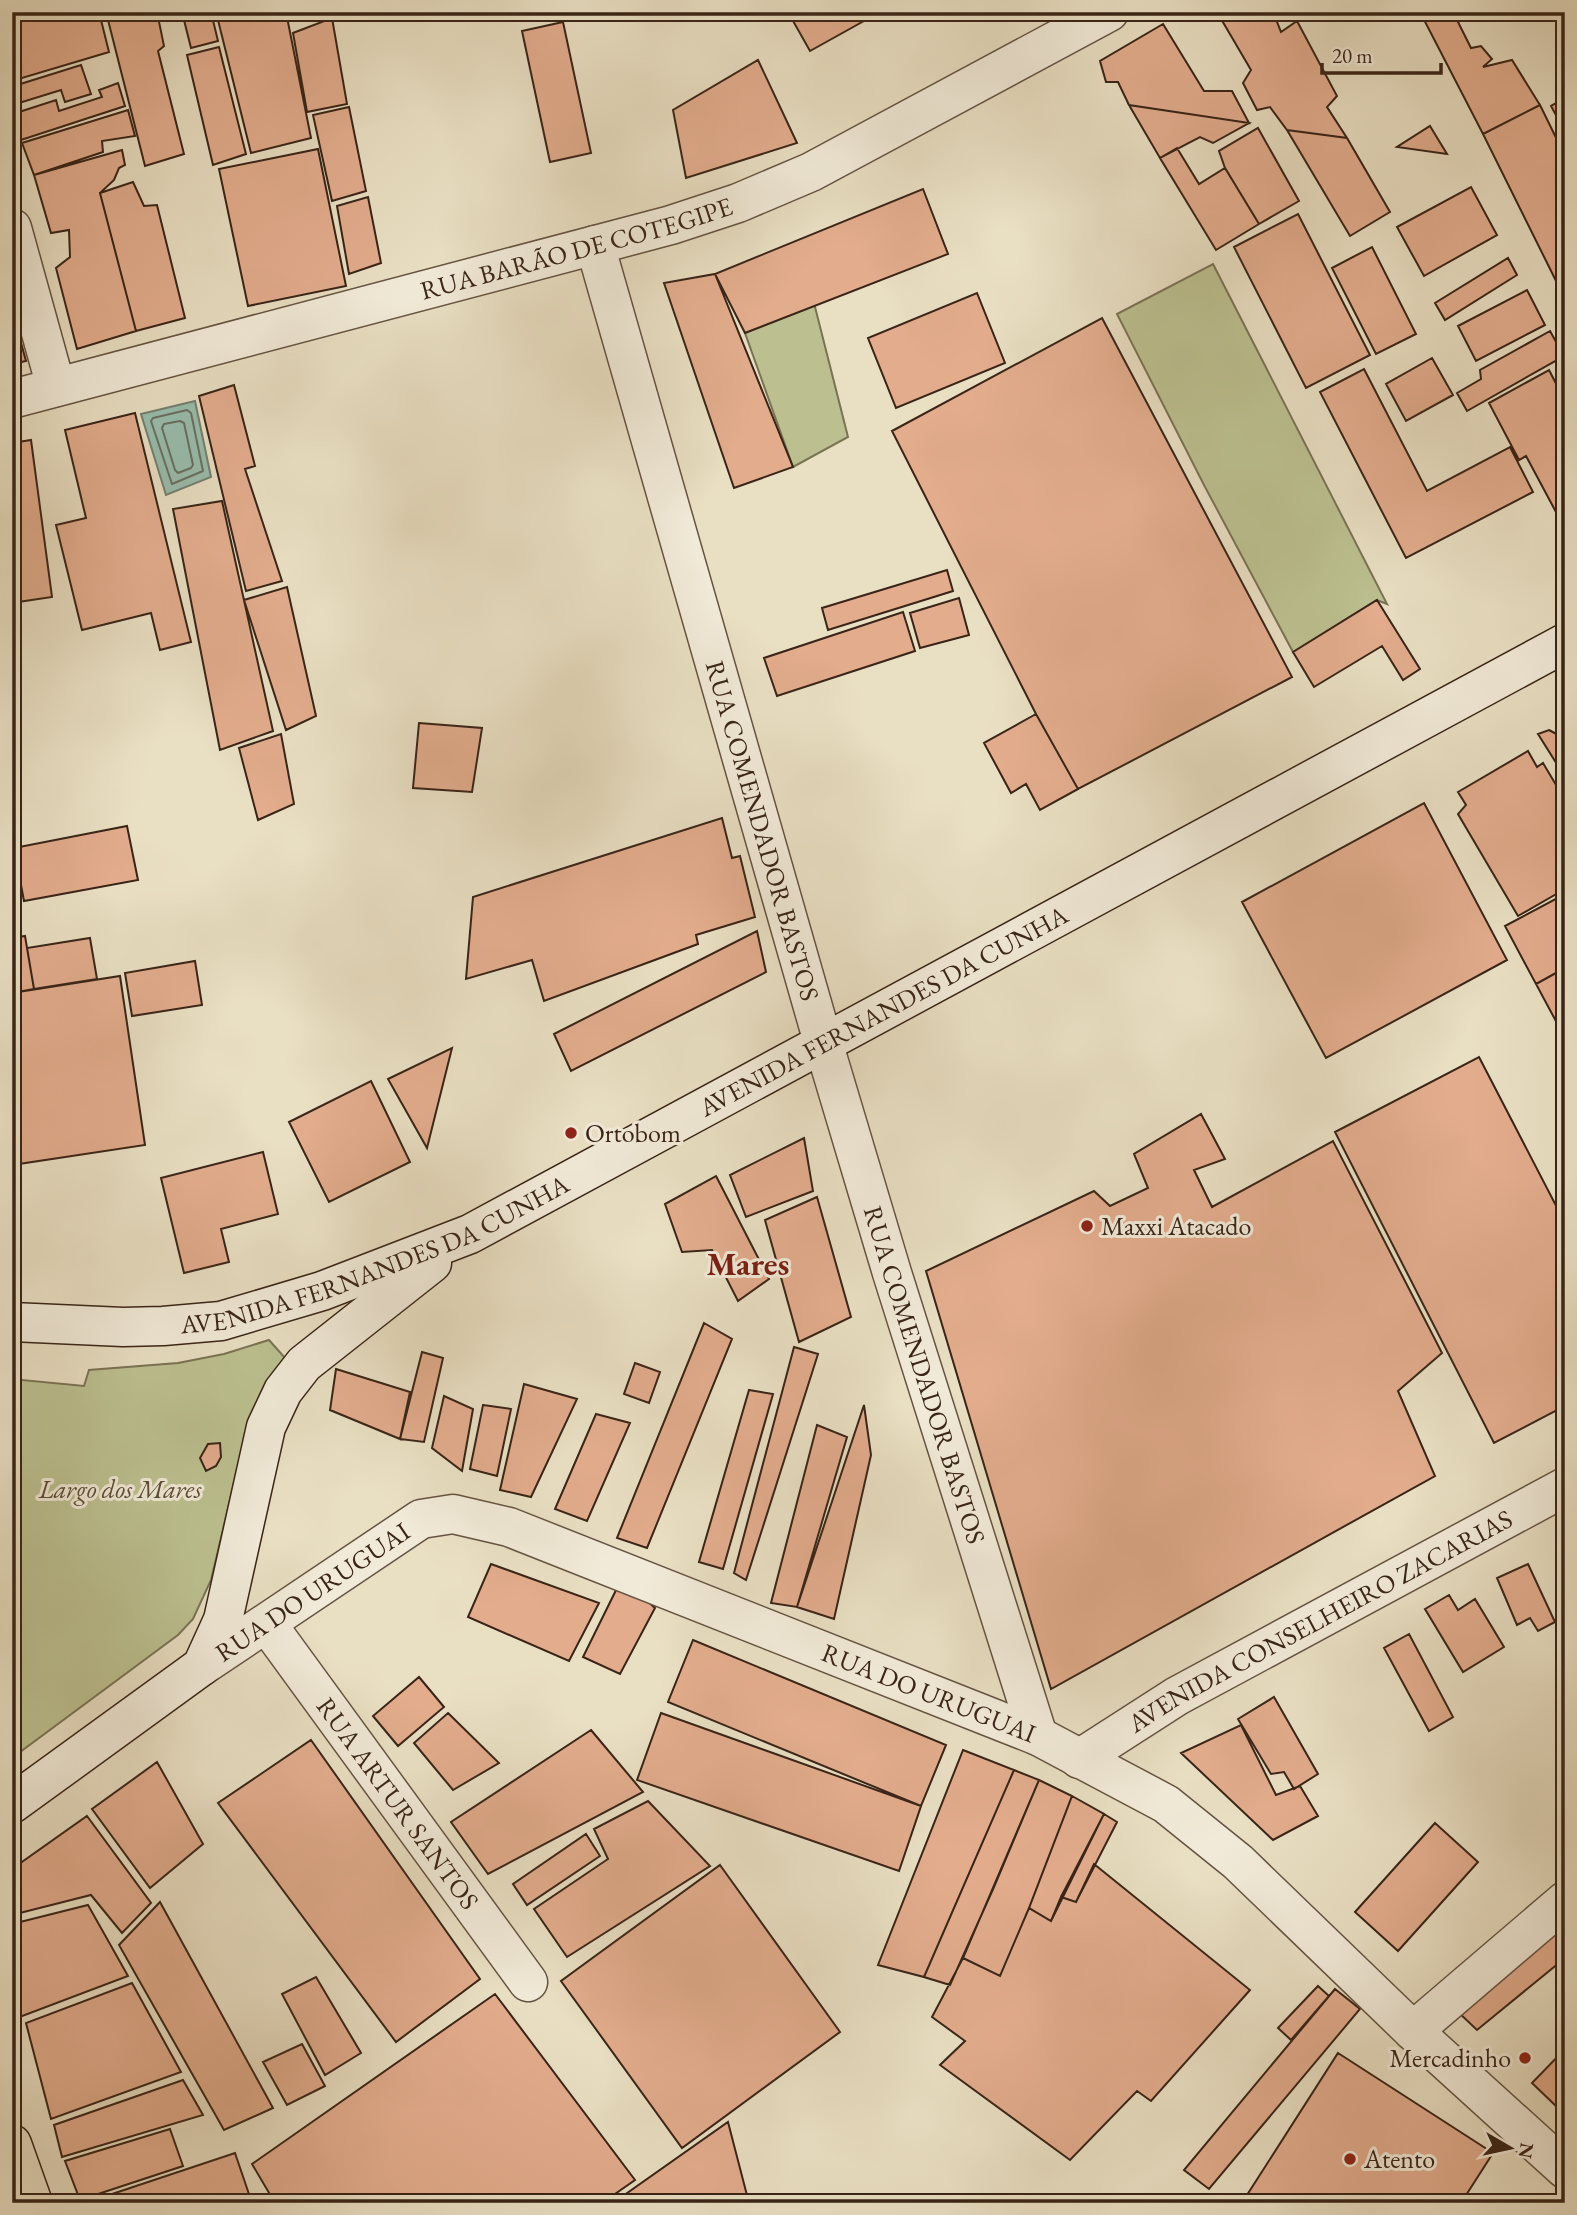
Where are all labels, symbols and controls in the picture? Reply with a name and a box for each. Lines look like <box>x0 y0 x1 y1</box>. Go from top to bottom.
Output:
scale bar <box>1322 32 1440 76</box>
text: 20 m <box>1332 42 1373 69</box>
street label: RUA BARÃO DE COTEGIPE <box>417 189 737 307</box>
street label: RUA COMENDADOR BASTOS <box>698 657 827 1004</box>
street label: AVENIDA FERNANDES DA CUNHA <box>692 897 1075 1125</box>
place label: Ortobom <box>585 1116 681 1150</box>
marker: Ortobom <box>563 1125 579 1141</box>
street label: AVENIDA FERNANDES DA CUNHA <box>178 1166 576 1342</box>
street label: RUA COMENDADOR BASTOS <box>856 1202 993 1548</box>
place label: Maxxi Atacado <box>1101 1209 1251 1243</box>
marker: Maxxi Atacado <box>1079 1218 1095 1234</box>
district label: Mares <box>707 1242 789 1285</box>
park label: Largo dos Mares <box>38 1472 202 1506</box>
street label: AVENIDA CONSELHEIRO ZACARIAS <box>1120 1502 1518 1741</box>
street label: RUA DO URUGUAI <box>208 1514 417 1669</box>
street label: RUA DO URUGUAI <box>817 1635 1041 1751</box>
street label: RUA ARTUR SANTOS <box>309 1690 487 1916</box>
place label: Mercadinho <box>1389 2041 1511 2075</box>
marker: Mercadinho <box>1517 2050 1533 2066</box>
north arrow <box>1476 2114 1546 2184</box>
text: N <box>1513 2141 1540 2161</box>
place label: Atento <box>1363 2142 1435 2176</box>
marker: Atento <box>1342 2151 1358 2167</box>

